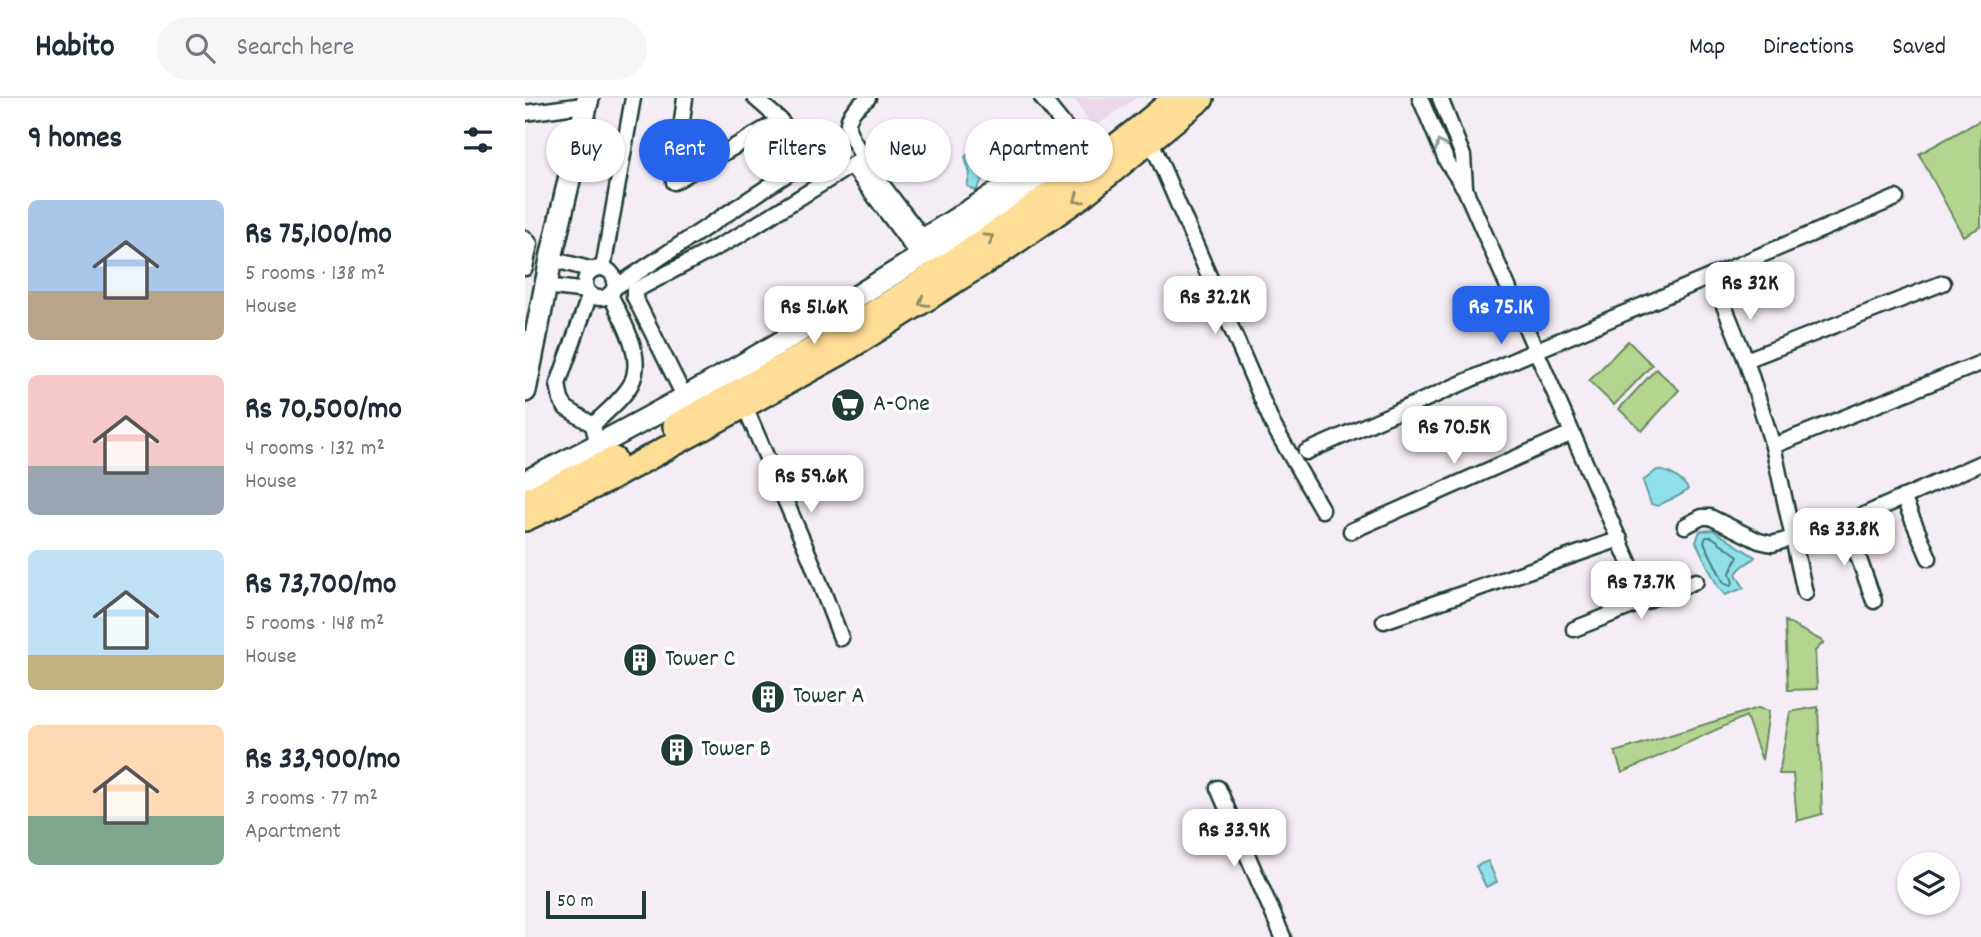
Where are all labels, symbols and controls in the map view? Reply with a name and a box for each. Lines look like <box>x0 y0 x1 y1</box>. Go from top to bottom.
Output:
search box <box>157 17 647 80</box>
text: Habito <box>35 25 115 72</box>
icon: search <box>181 29 219 67</box>
text: Search here <box>237 30 354 67</box>
text: Map <box>1689 31 1725 65</box>
text: Directions <box>1763 31 1854 65</box>
text: Saved <box>1892 31 1946 65</box>
text: 9 homes <box>28 119 122 162</box>
chip: Buy <box>546 119 625 182</box>
chip: Rent <box>639 119 730 182</box>
chip: Filters <box>744 119 851 182</box>
chip: New <box>865 119 951 182</box>
chip: Apartment <box>965 119 1113 182</box>
icon: filters <box>459 121 497 159</box>
one-way arrow <box>1434 140 1448 152</box>
one-way arrow <box>1073 190 1086 203</box>
text: Rs 75,100/mo <box>245 215 392 258</box>
icon: home <box>84 228 168 312</box>
one-way arrow <box>981 234 994 246</box>
text: 5 rooms · 138 m² <box>245 258 385 291</box>
pin: Rs 32K <box>1693 262 1807 322</box>
text: Rs 32K <box>1721 268 1779 301</box>
pin: Rs 32.2K <box>1143 276 1287 336</box>
text: Rs 32.2K <box>1180 282 1250 315</box>
pin: Rs 51.6K <box>742 286 886 346</box>
pin: Rs 75.1K <box>1429 286 1573 346</box>
text: House <box>245 291 297 324</box>
text: Rs 51.6K <box>780 292 848 325</box>
text: Rs 75.1K <box>1468 292 1534 325</box>
one-way arrow <box>918 294 931 307</box>
supermarket icon: A-One <box>829 386 867 424</box>
place label: A-One <box>873 388 930 422</box>
text: Rs 70,500/mo <box>245 390 402 433</box>
icon: home <box>84 403 168 487</box>
pin: Rs 70.5K <box>1382 406 1526 466</box>
text: Rs 70.5K <box>1418 412 1490 445</box>
text: 4 rooms · 132 m² <box>245 433 385 466</box>
pin: Rs 59.6K <box>739 456 883 515</box>
text: Rs 59.6K <box>774 461 848 494</box>
text: House <box>245 466 297 499</box>
pin: Rs 33.8K <box>1772 508 1916 568</box>
text: Rs 33.8K <box>1809 514 1879 547</box>
pin: Rs 73.7K <box>1569 561 1713 621</box>
text: Rs 73,700/mo <box>245 565 396 608</box>
text: Rs 73.7K <box>1607 567 1675 600</box>
icon: home <box>84 578 168 662</box>
text: 5 rooms · 148 m² <box>245 608 384 641</box>
text: House <box>245 641 297 674</box>
building icon: Tower C <box>621 641 659 679</box>
place label: Tower C <box>665 643 736 677</box>
building icon: Tower A <box>749 678 787 716</box>
place label: Tower A <box>793 680 865 714</box>
building icon: Tower B <box>658 731 696 769</box>
place label: Tower B <box>701 733 771 767</box>
text: Rs 33,900/mo <box>245 740 400 783</box>
icon: home <box>84 753 168 837</box>
text: 3 rooms · 77 m² <box>245 783 378 816</box>
pin: Rs 33.9K <box>1162 810 1306 869</box>
text: Rs 33.9K <box>1198 815 1270 848</box>
text: Apartment <box>245 816 341 849</box>
map controls <box>1897 852 1960 915</box>
button: layers <box>1897 852 1960 915</box>
scale bar <box>546 888 646 920</box>
text: 50 m <box>557 889 594 916</box>

